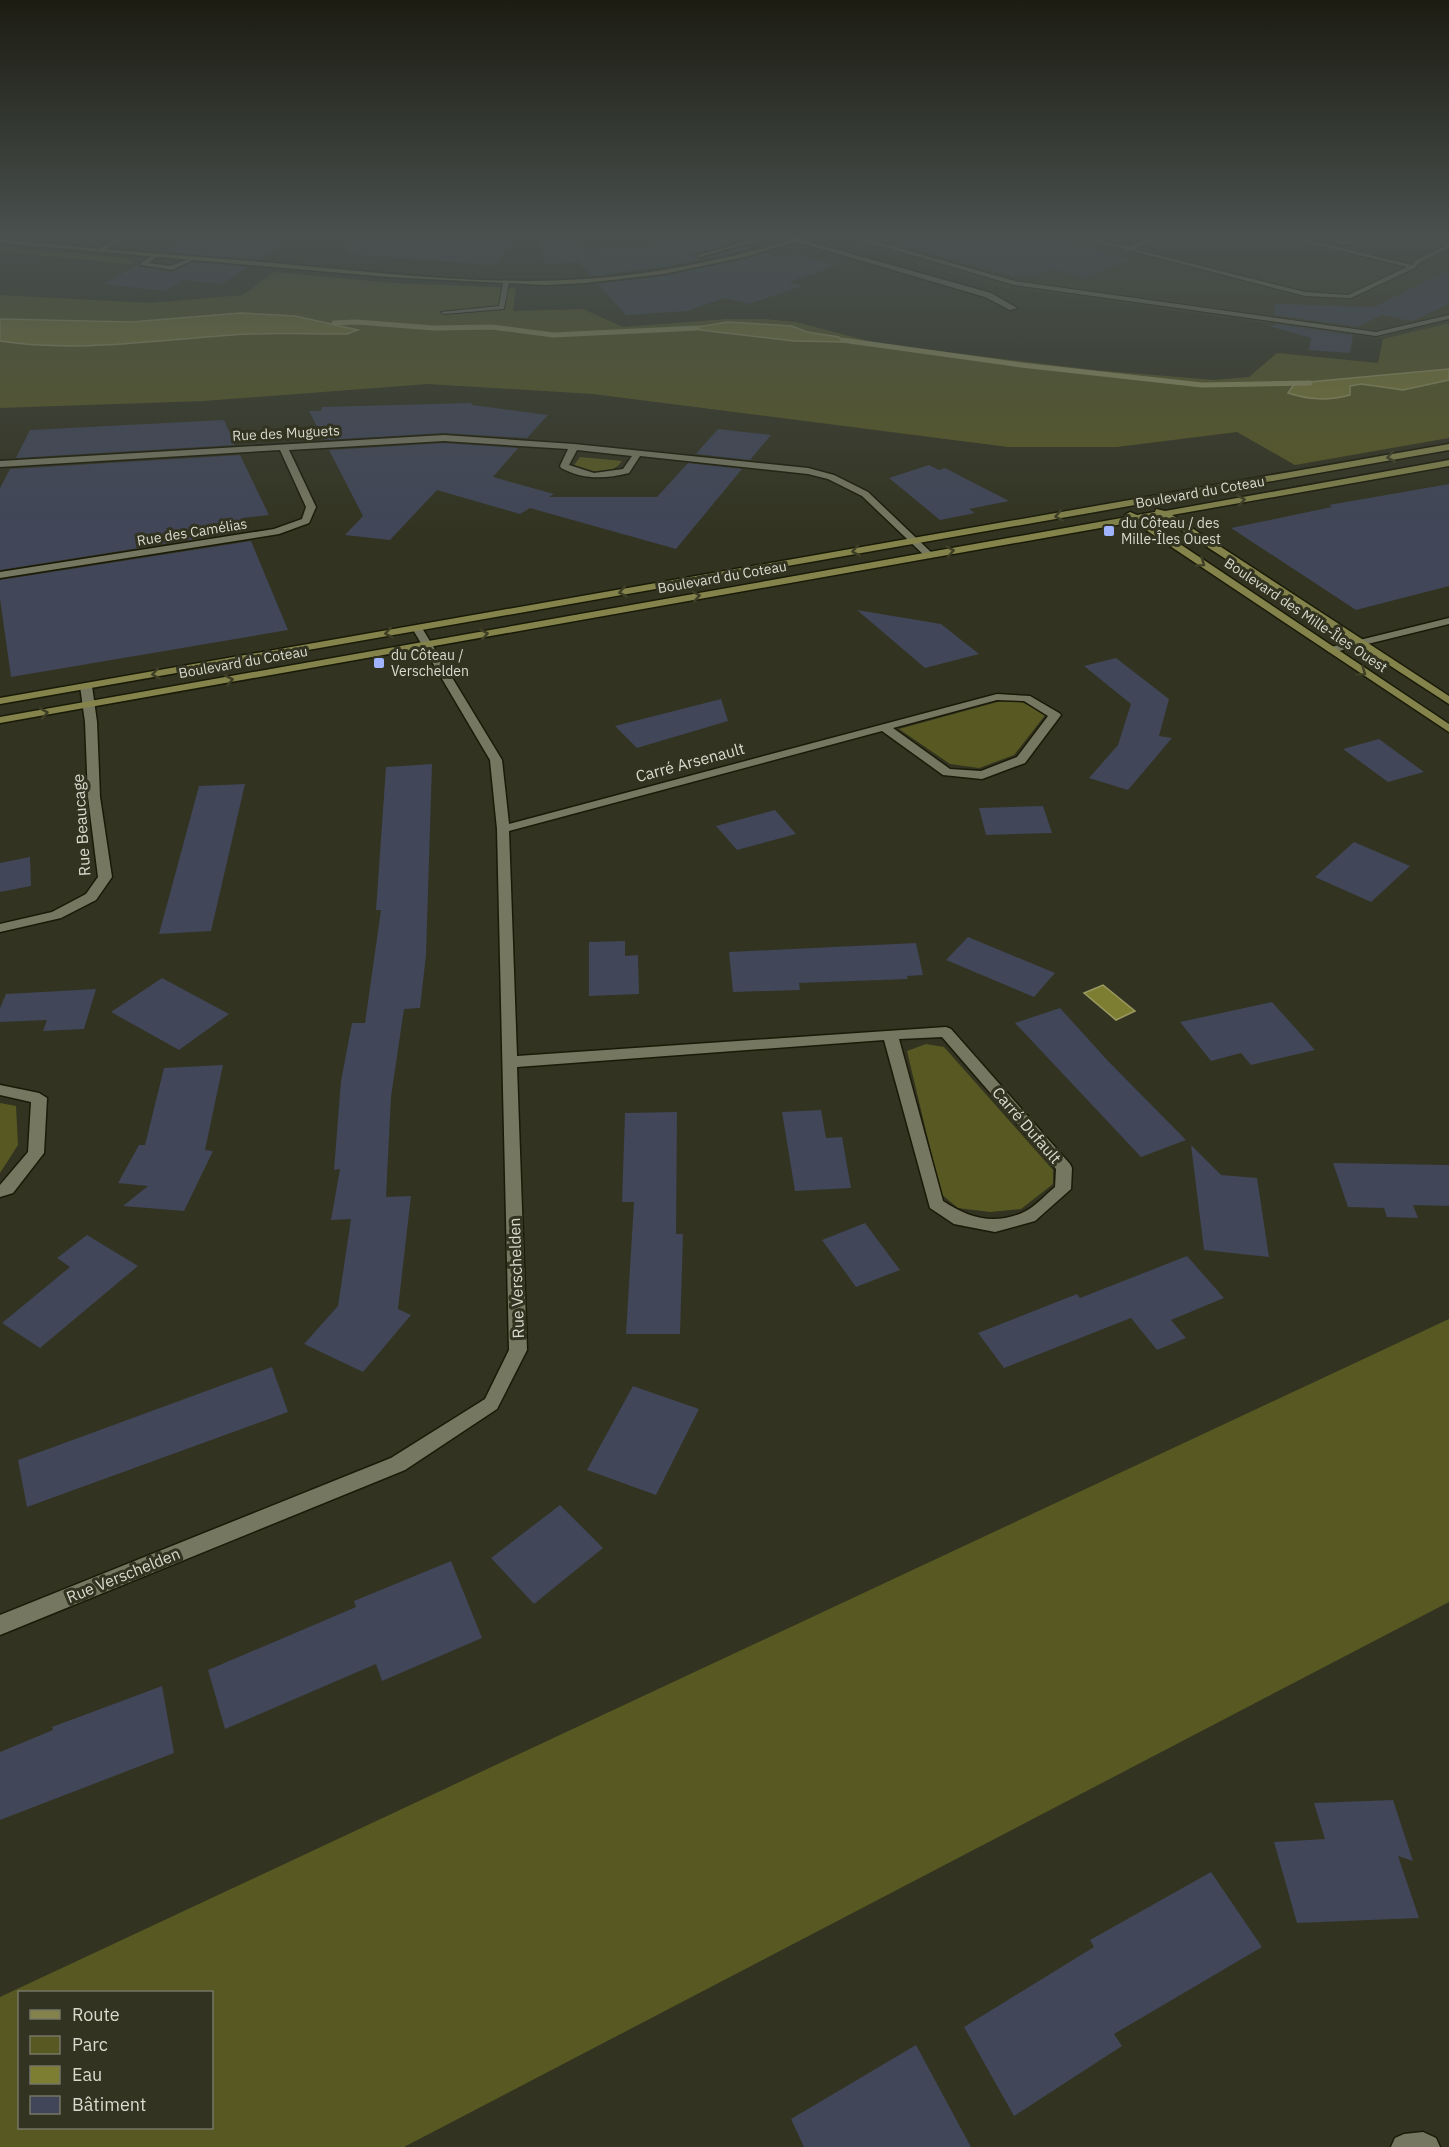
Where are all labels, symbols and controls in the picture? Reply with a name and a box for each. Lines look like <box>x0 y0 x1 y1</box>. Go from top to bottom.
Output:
street label: Rue des Muguets <box>232 421 341 445</box>
one-way arrow <box>1387 451 1396 463</box>
street label: Boulevard du Coteau <box>1134 472 1266 512</box>
one-way arrow <box>1236 494 1246 507</box>
one-way arrow <box>1054 509 1064 521</box>
street label: Rue des Camélias <box>136 514 249 550</box>
place label: du Côteau / des Mille-Îles Ouest <box>1121 514 1221 548</box>
marker: du Côteau / des Mille-Îles Ouest <box>1102 524 1116 538</box>
one-way arrow <box>852 544 862 557</box>
one-way arrow <box>945 545 955 558</box>
street label: Boulevard des Mille-Îles Ouest <box>1221 554 1391 676</box>
one-way arrow <box>1194 556 1205 567</box>
street label: Boulevard du Coteau <box>656 557 788 597</box>
one-way arrow <box>618 585 628 598</box>
one-way arrow <box>692 591 701 603</box>
one-way arrow <box>385 626 395 639</box>
one-way arrow <box>478 628 488 641</box>
street label: Boulevard du Coteau <box>177 642 309 682</box>
place label: du Côteau / Verschelden <box>391 646 469 680</box>
marker: du Côteau / Verschelden <box>372 656 386 670</box>
one-way arrow <box>1356 664 1367 675</box>
one-way arrow <box>151 667 161 680</box>
one-way arrow <box>224 674 233 686</box>
one-way arrow <box>40 707 49 719</box>
street label: Carré Arsenault <box>633 738 747 786</box>
street label: Rue Beaucage <box>67 773 95 877</box>
street label: Carré Dufault <box>988 1083 1066 1167</box>
street label: Rue Verschelden <box>504 1217 528 1339</box>
street label: Rue Verschelden <box>63 1543 183 1607</box>
legend <box>18 1991 213 2129</box>
text: Route <box>72 2003 120 2026</box>
text: Parc <box>72 2033 108 2056</box>
text: Eau <box>72 2063 102 2086</box>
text: Bâtiment <box>72 2093 146 2116</box>

